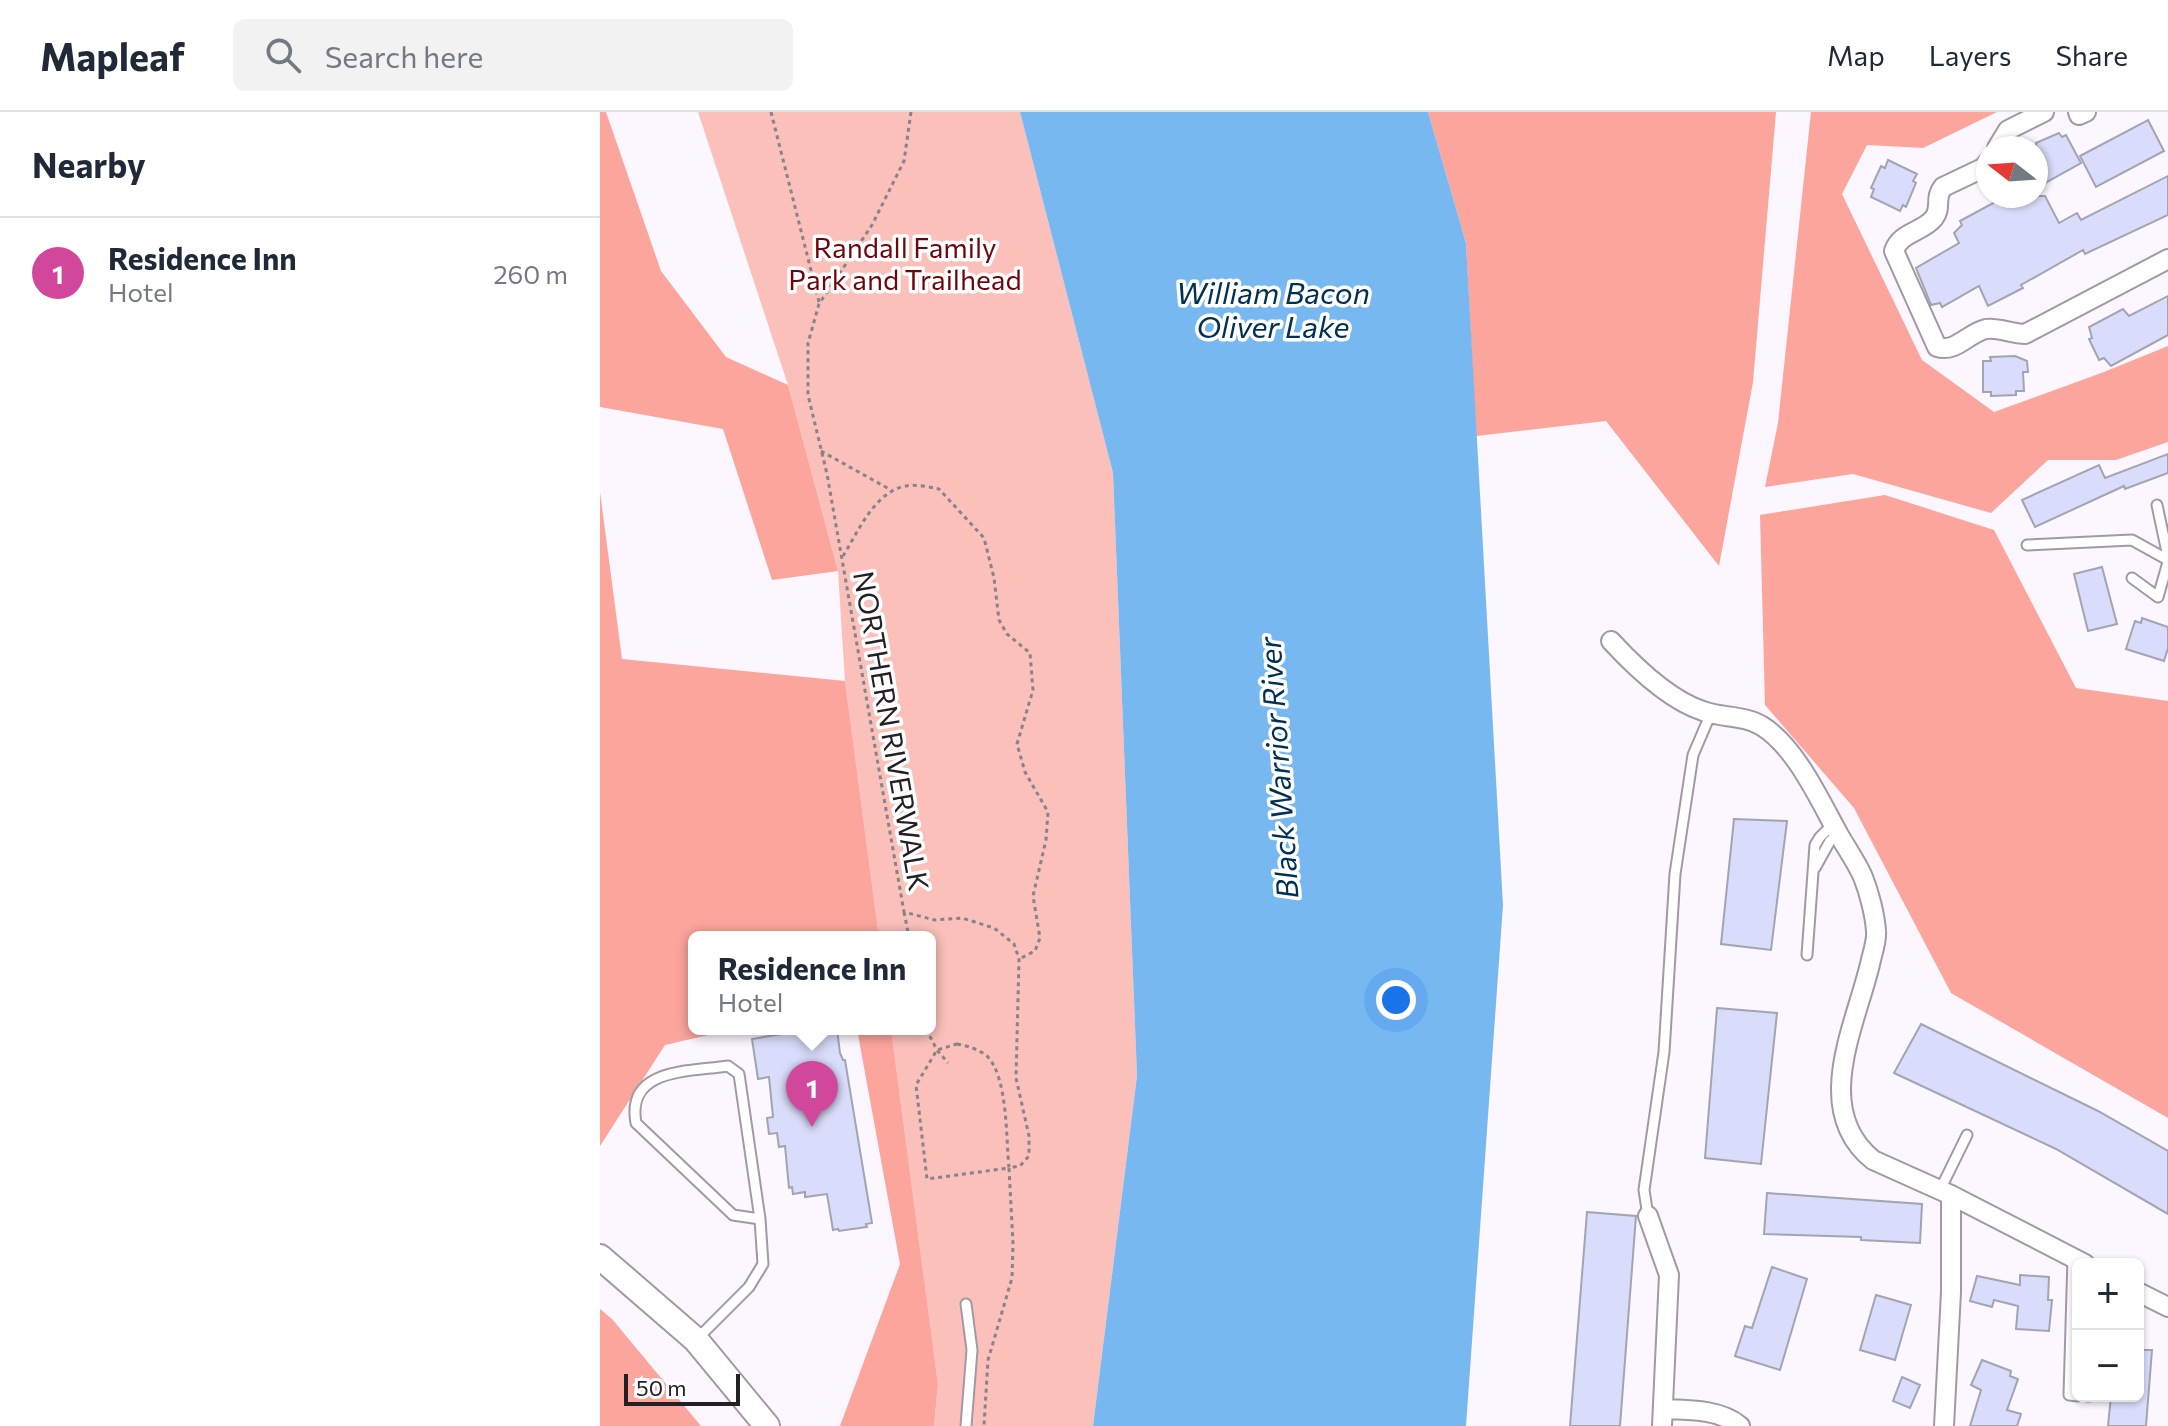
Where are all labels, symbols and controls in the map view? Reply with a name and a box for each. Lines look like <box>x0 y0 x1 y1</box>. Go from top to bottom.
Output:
search box <box>233 19 793 91</box>
text: Mapleaf <box>40 32 185 79</box>
icon: search <box>261 33 305 77</box>
text: Search here <box>325 37 483 74</box>
text: Map <box>1827 38 1885 72</box>
text: Layers <box>1929 38 2011 72</box>
text: Share <box>2055 38 2128 72</box>
north arrow <box>1976 136 2048 208</box>
text: Nearby <box>32 143 146 185</box>
park label: Randall Family Park and Trailhead <box>788 230 1022 296</box>
text: Residence Inn <box>108 239 297 276</box>
text: 1 <box>52 258 64 289</box>
text: 260 m <box>493 258 568 289</box>
water label: William Bacon Oliver Lake <box>1176 273 1370 344</box>
text: Hotel <box>108 276 174 307</box>
street label: NORTHERN RIVERWALK <box>847 568 937 894</box>
water label: Black Warrior River <box>1249 635 1305 900</box>
popup <box>688 931 936 1035</box>
text: Residence Inn <box>718 949 906 986</box>
your location <box>1376 980 1416 1020</box>
text: Hotel <box>718 986 783 1017</box>
pin: 1 <box>786 1061 838 1127</box>
map controls <box>2072 1258 2144 1402</box>
button: + <box>2072 1258 2144 1330</box>
button: − <box>2072 1330 2144 1402</box>
scale bar <box>624 1370 740 1406</box>
text: 50 m <box>636 1374 686 1401</box>

